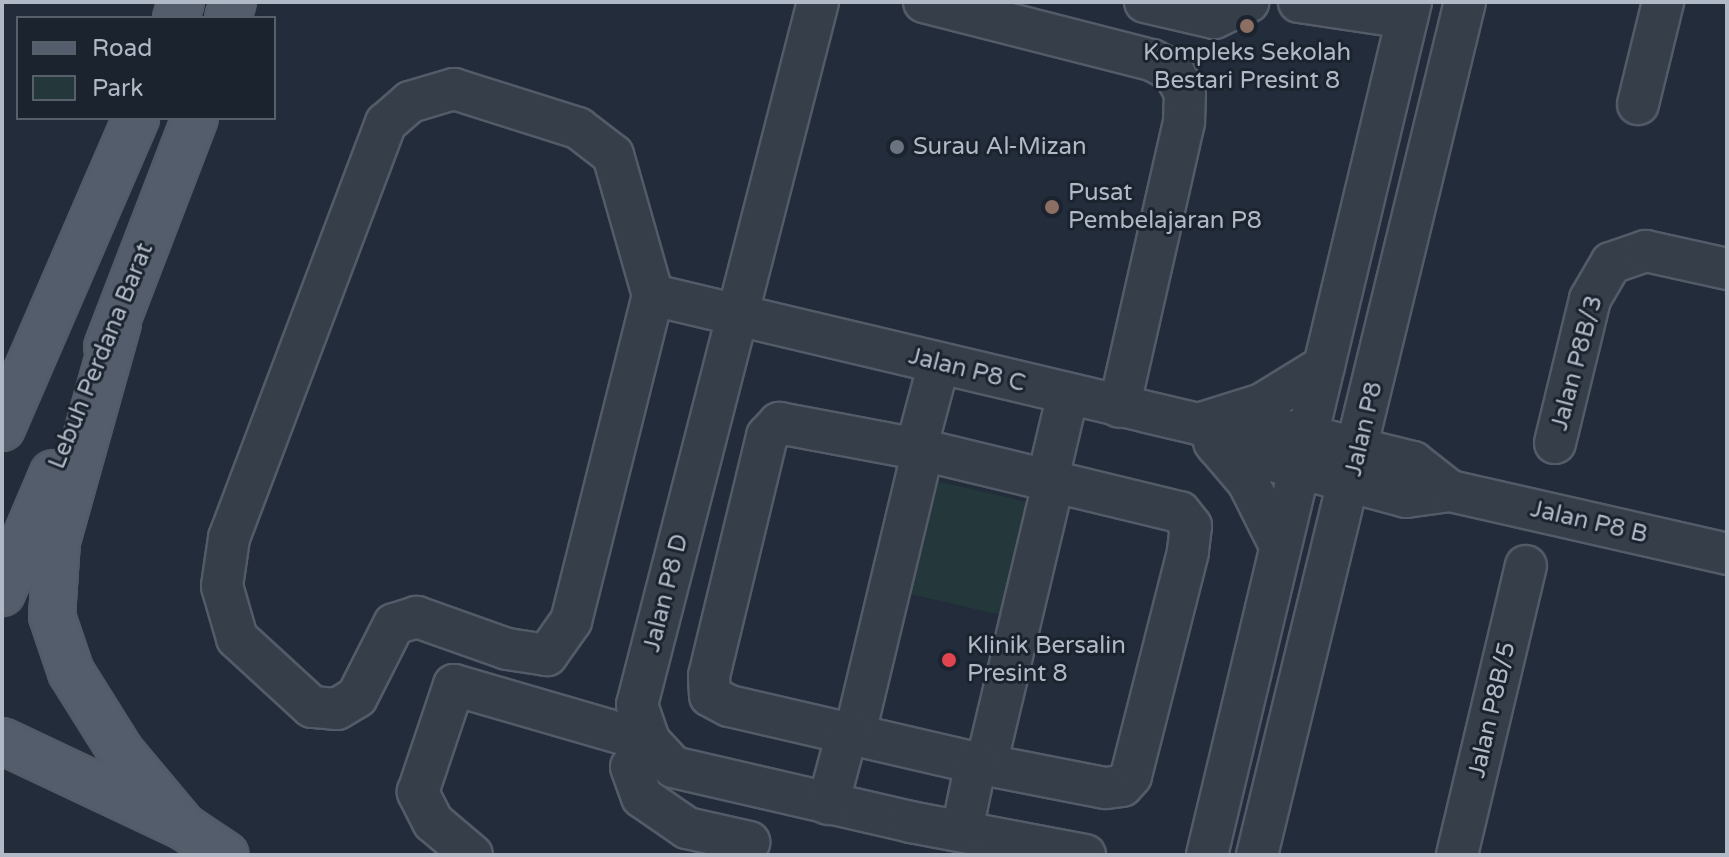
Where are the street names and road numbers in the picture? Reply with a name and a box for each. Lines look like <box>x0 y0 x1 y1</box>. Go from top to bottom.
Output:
street label: Lebuh Perdana Barat <box>43 239 159 473</box>
street label: Jalan P8B/3 <box>1545 292 1609 434</box>
street label: Jalan P8 C <box>906 342 1028 398</box>
street label: Jalan P8 <box>1339 379 1389 479</box>
street label: Jalan P8 B <box>1528 495 1650 549</box>
street label: Jalan P8 D <box>637 531 695 655</box>
street label: Jalan P8B/5 <box>1462 639 1522 781</box>

